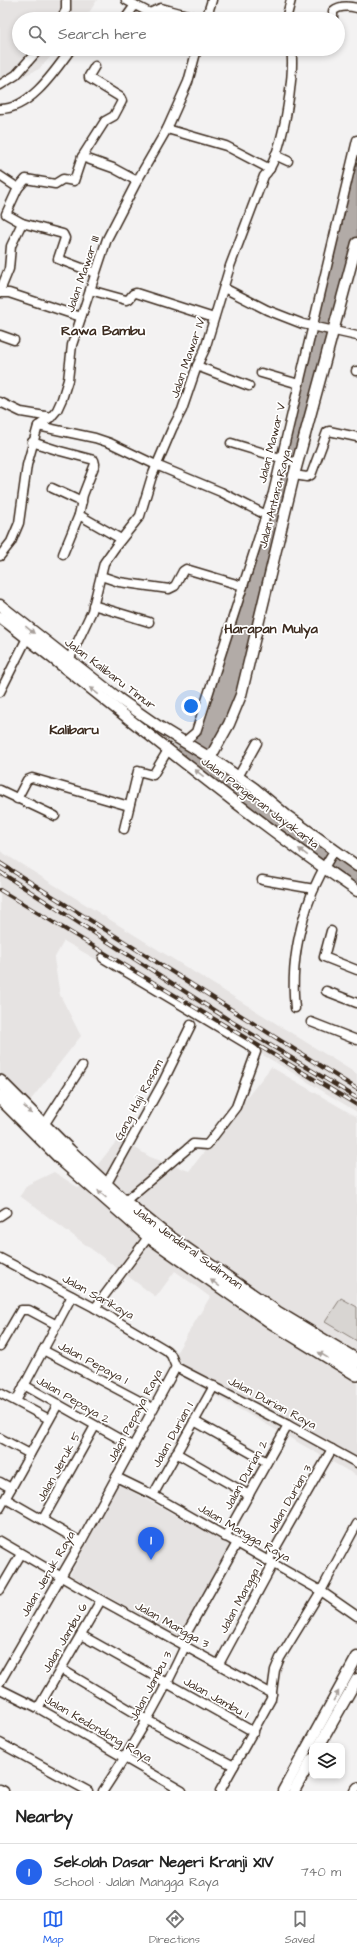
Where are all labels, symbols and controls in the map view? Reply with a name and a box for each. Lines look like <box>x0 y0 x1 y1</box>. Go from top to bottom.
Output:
search box <box>12 12 345 56</box>
icon: search <box>26 23 48 45</box>
text: Search here <box>58 24 147 45</box>
street label: Jalan Mawar III <box>62 233 104 315</box>
street label: Jalan Mawar IV <box>166 315 210 400</box>
district label: Rawa Bambu <box>61 321 145 341</box>
street label: Jalan Mawar V <box>254 401 290 485</box>
street label: Jalan Antara Raya <box>255 448 296 550</box>
district label: Harapan Mulya <box>224 619 319 639</box>
one-way arrow <box>25 625 36 634</box>
street label: Jalan Kalibaru Timur <box>61 634 159 714</box>
one-way arrow <box>88 686 99 695</box>
your location <box>181 696 201 716</box>
district label: Kalibaru <box>49 720 99 740</box>
street label: Jalan Pangeran Jayakarta <box>197 753 322 854</box>
one-way arrow <box>194 769 205 778</box>
one-way arrow <box>297 848 308 857</box>
street label: Gang Haji Rasam <box>110 1056 169 1144</box>
one-way arrow <box>23 1105 33 1114</box>
one-way arrow <box>96 1190 107 1199</box>
street label: Jalan Jenderal Sudirman <box>130 1202 246 1294</box>
street label: Jalan Sarikaya <box>59 1270 137 1325</box>
one-way arrow <box>210 1279 220 1287</box>
street label: Jalan Pepaya 1 <box>54 1337 131 1390</box>
one-way arrow <box>317 1351 329 1358</box>
street label: Jalan Pepaya Raya <box>103 1367 168 1466</box>
street label: Jalan Pepaya 2 <box>33 1372 113 1429</box>
street label: Jalan Durian Raya <box>224 1373 319 1434</box>
street label: Jalan Durian 1 <box>148 1399 198 1471</box>
street label: Jalan Jeruk 5 <box>33 1429 85 1505</box>
street label: Jalan Durian 2 <box>220 1437 272 1513</box>
street label: Jalan Durian 3 <box>263 1462 317 1536</box>
street label: Jalan Mangga Raya <box>194 1500 293 1567</box>
pin: 1 <box>138 1527 164 1560</box>
street label: Jalan Jeruk Raya <box>17 1528 80 1620</box>
street label: Jalan Mangga 1 <box>215 1559 268 1637</box>
street label: Jalan Mangga 3 <box>131 1598 212 1653</box>
street label: Jalan Jambu 6 <box>38 1599 92 1676</box>
street label: Jalan Jambu 3 <box>125 1648 177 1724</box>
street label: Jalan Jambu 1 <box>180 1673 252 1723</box>
one-way arrow <box>332 1690 339 1701</box>
street label: Jalan Kedondong Raya <box>41 1691 155 1768</box>
map controls <box>309 1743 345 1779</box>
button: layers <box>309 1743 345 1779</box>
text: Nearby <box>16 1805 73 1829</box>
text: Sekolah Dasar Negeri Kranji XIV <box>54 1852 274 1873</box>
text: 1 <box>28 1863 30 1881</box>
text: 740 m <box>301 1863 341 1881</box>
text: School · Jalan Mangga Raya <box>54 1873 219 1891</box>
tab: Map <box>42 1908 64 1947</box>
tab: Directions <box>149 1908 200 1947</box>
tab: Saved <box>285 1908 315 1947</box>

